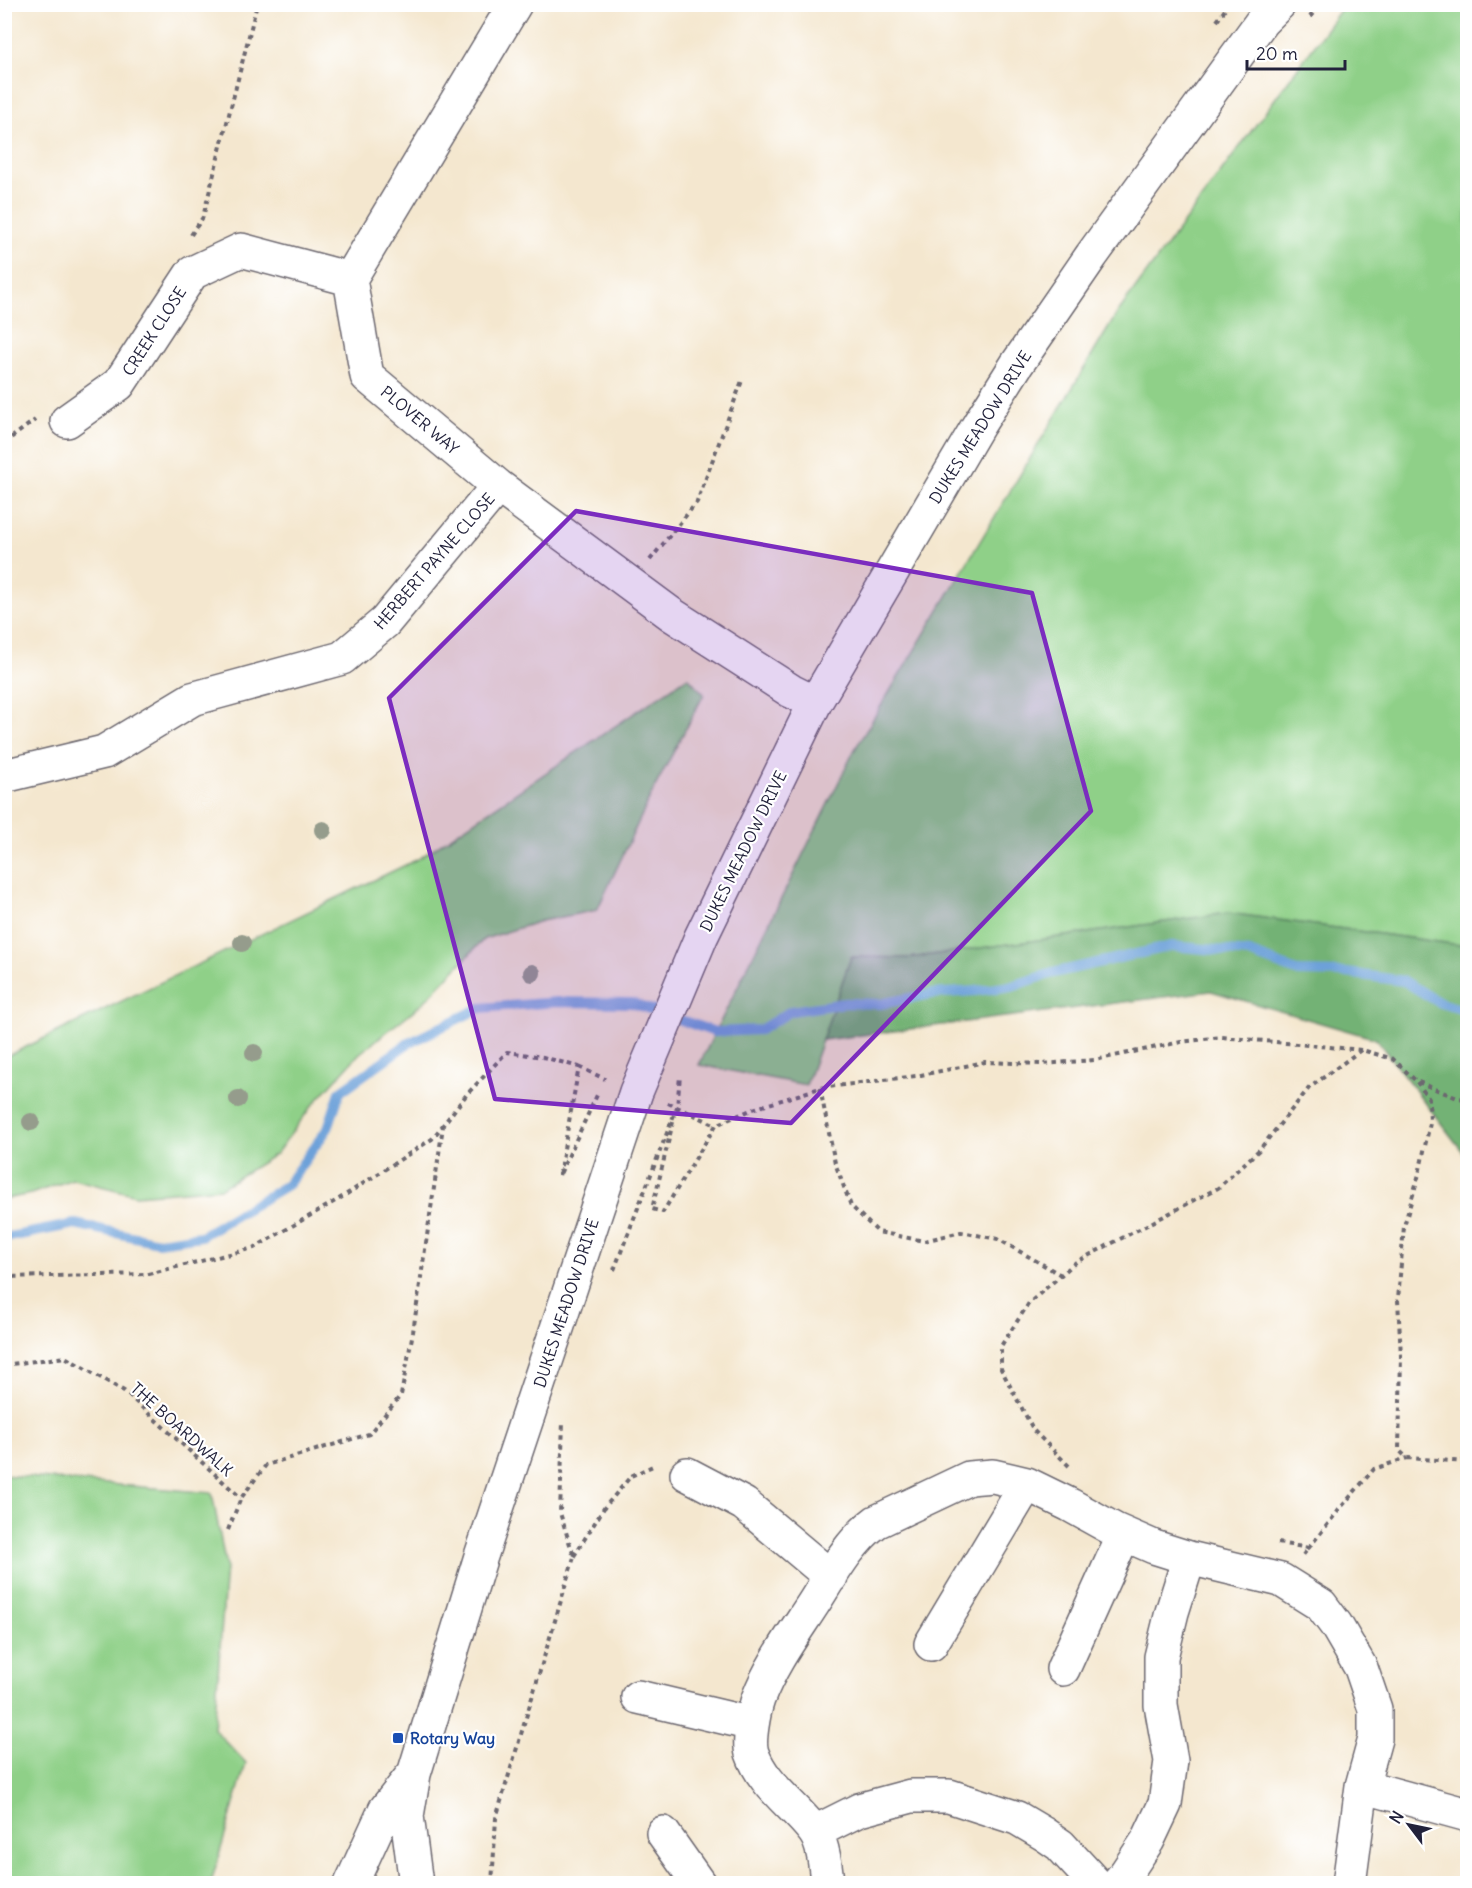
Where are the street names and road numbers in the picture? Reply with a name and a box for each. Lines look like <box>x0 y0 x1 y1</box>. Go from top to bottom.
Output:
street label: CREEK CLOSE <box>118 283 190 379</box>
street label: DUKES MEADOW DRIVE <box>925 347 1035 507</box>
street label: PLOVER WAY <box>377 381 463 459</box>
street label: HERBERT PAYNE CLOSE <box>369 489 499 633</box>
street label: DUKES MEADOW DRIVE <box>695 767 791 935</box>
street label: DUKES MEADOW DRIVE <box>529 1216 603 1390</box>
street label: THE BOARDWALK <box>127 1378 237 1480</box>

